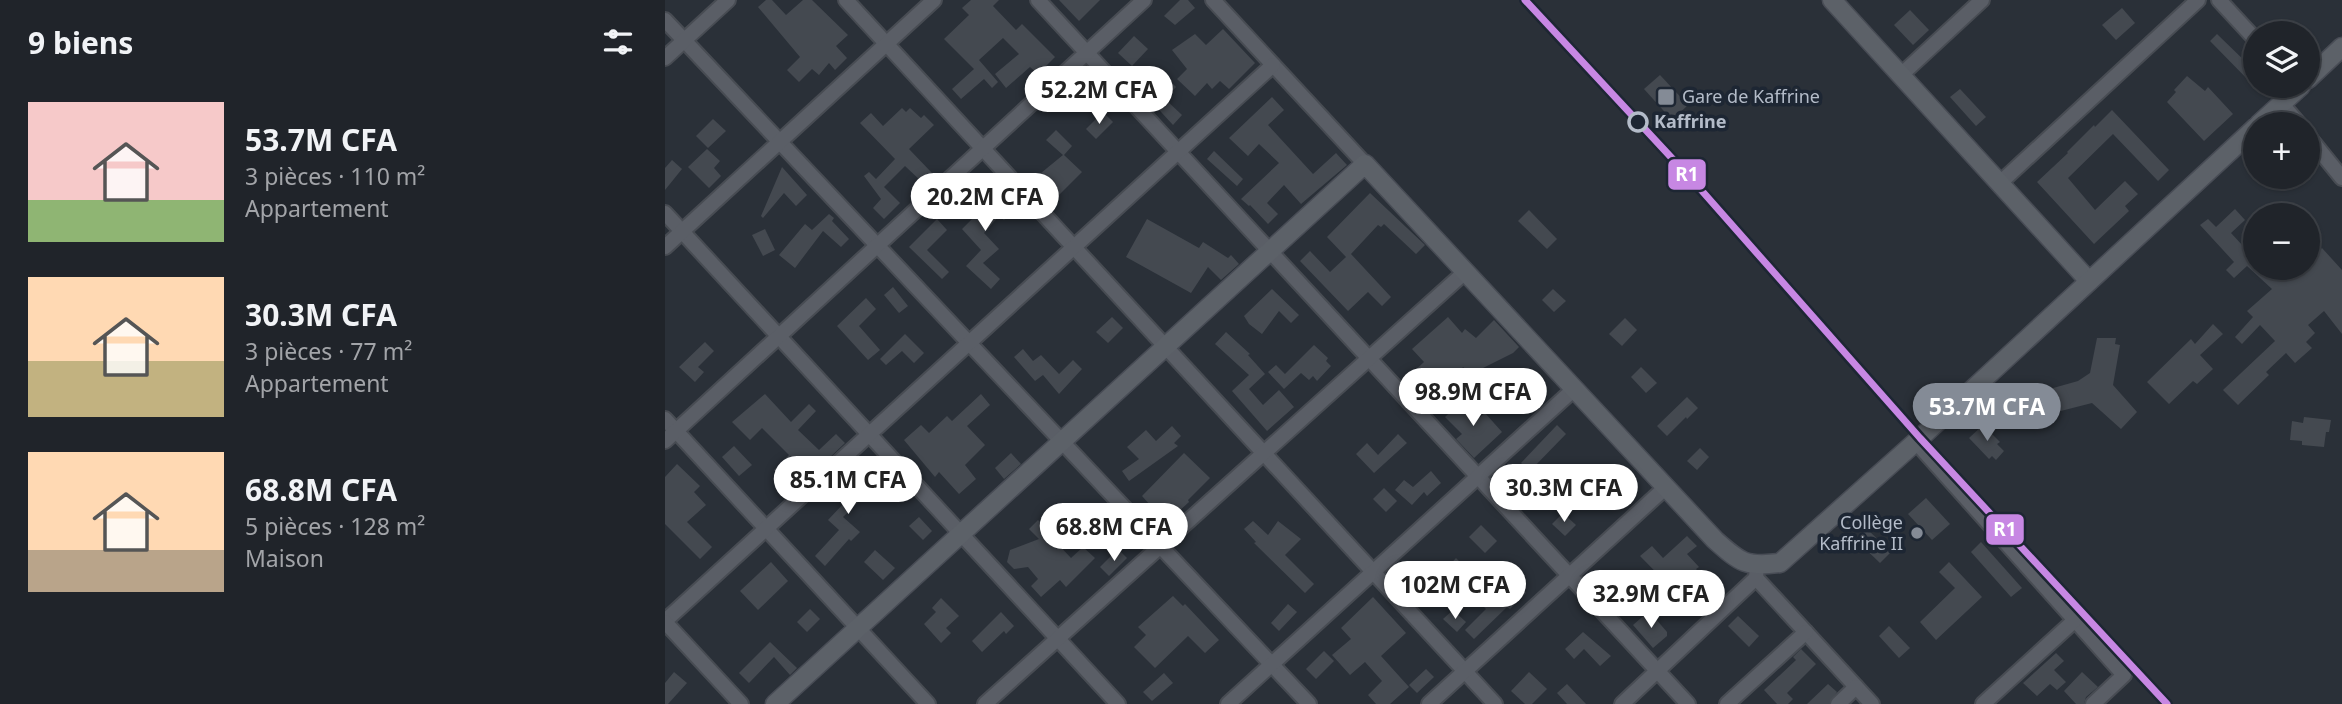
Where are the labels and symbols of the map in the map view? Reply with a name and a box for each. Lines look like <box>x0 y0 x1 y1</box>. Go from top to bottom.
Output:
pin: 52.2M CFA <box>1019 66 1179 126</box>
place label: Gare de Kaffrine <box>1682 84 1820 108</box>
marker: Gare de Kaffrine <box>1656 87 1676 107</box>
place label: Kaffrine <box>1654 109 1727 133</box>
marker: Kaffrine <box>1628 112 1648 132</box>
line badge: R1 <box>1667 158 1707 191</box>
text: R1 <box>1675 161 1699 187</box>
pin: 20.2M CFA <box>905 174 1065 233</box>
pin: 98.9M CFA <box>1393 368 1553 428</box>
pin: 53.7M CFA <box>1907 384 2067 443</box>
pin: 85.1M CFA <box>768 456 928 516</box>
pin: 30.3M CFA <box>1484 464 1644 524</box>
pin: 68.8M CFA <box>1034 504 1194 563</box>
place label: Collège Kaffrine II <box>1819 510 1903 555</box>
line badge: R1 <box>1985 513 2025 546</box>
text: R1 <box>1993 516 2017 542</box>
marker: Collège Kaffrine II <box>1909 525 1925 541</box>
pin: 102M CFA <box>1383 562 1527 621</box>
pin: 32.9M CFA <box>1571 570 1731 630</box>

